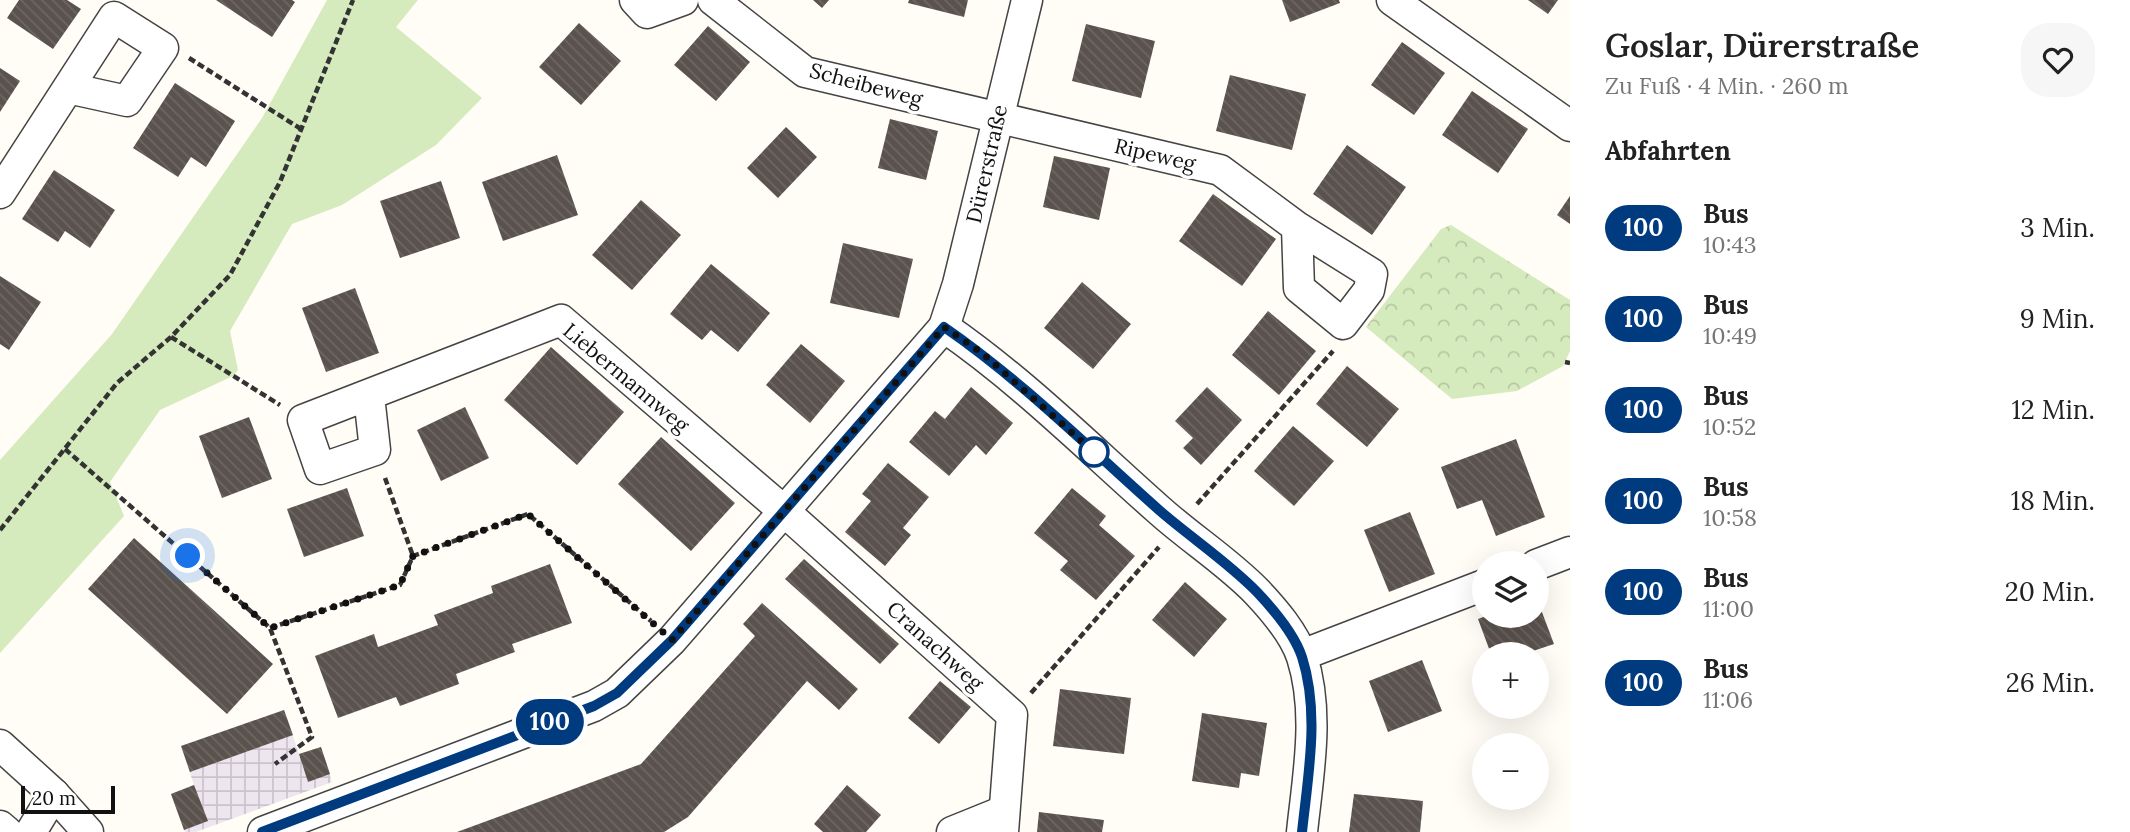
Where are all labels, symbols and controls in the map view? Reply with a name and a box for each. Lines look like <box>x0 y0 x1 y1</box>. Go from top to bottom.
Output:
button: heart <box>2021 23 2095 97</box>
text: Goslar, Dürerstraße <box>1605 24 1919 66</box>
street label: Scheibeweg <box>807 56 926 113</box>
text: Zu Fuß · 4 Min. · 260 m <box>1605 71 1849 100</box>
street label: Dürerstraße <box>960 102 1013 226</box>
street label: Ripeweg <box>1112 132 1199 177</box>
text: Abfahrten <box>1605 134 1731 167</box>
text: Bus <box>1703 197 1749 230</box>
text: 3 Min. <box>2020 211 2095 244</box>
text: 100 <box>1623 212 1664 243</box>
text: 10:43 <box>1703 230 1757 259</box>
text: Bus <box>1703 288 1749 321</box>
text: 9 Min. <box>2020 302 2095 335</box>
text: 100 <box>1623 303 1664 334</box>
street label: Liebermannweg <box>558 317 695 438</box>
text: 10:49 <box>1703 321 1757 350</box>
text: Bus <box>1703 379 1749 412</box>
text: 12 Min. <box>2011 393 2095 426</box>
text: 100 <box>1623 394 1664 425</box>
text: 10:52 <box>1703 412 1756 441</box>
unlabelled marker <box>1079 437 1109 467</box>
text: Bus <box>1703 470 1749 503</box>
text: 18 Min. <box>2011 484 2095 517</box>
text: 100 <box>1623 485 1664 516</box>
text: 10:58 <box>1703 503 1757 532</box>
your location <box>170 538 205 573</box>
map controls <box>1472 551 1549 810</box>
button: layers <box>1472 551 1549 628</box>
text: Bus <box>1703 561 1749 594</box>
text: 20 Min. <box>2005 575 2095 608</box>
text: 100 <box>1623 576 1664 607</box>
text: 11:00 <box>1703 594 1754 623</box>
street label: Cranachweg <box>881 595 990 696</box>
button: + <box>1472 642 1549 719</box>
text: Bus <box>1703 652 1749 685</box>
text: 26 Min. <box>2006 666 2095 699</box>
text: 100 <box>1623 667 1664 698</box>
text: 11:06 <box>1703 685 1753 714</box>
line badge: 100 <box>510 699 590 745</box>
text: 100 <box>530 706 570 737</box>
button: − <box>1472 733 1549 810</box>
scale bar <box>21 783 116 815</box>
text: 20 m <box>32 786 76 810</box>

